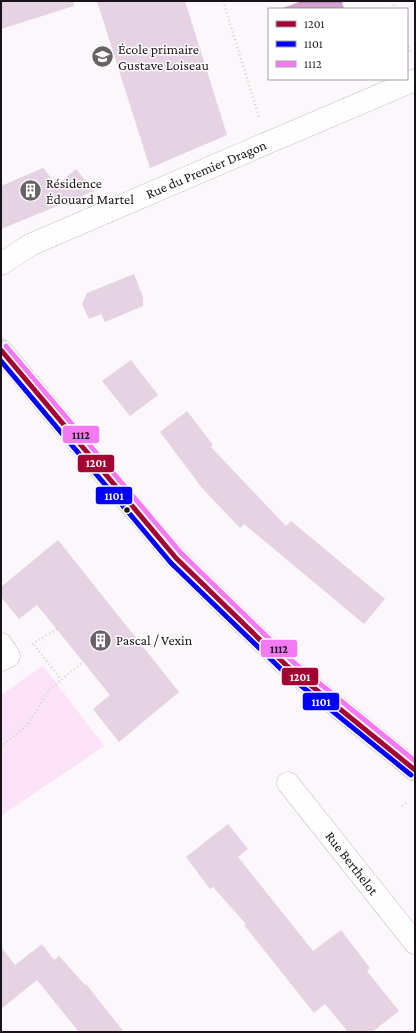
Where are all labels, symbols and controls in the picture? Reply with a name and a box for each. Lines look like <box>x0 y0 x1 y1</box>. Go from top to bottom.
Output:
legend <box>268 8 408 80</box>
text: 1201 <box>304 17 324 31</box>
text: 1101 <box>304 37 323 51</box>
place label: École primaire Gustave Loiseau <box>118 41 210 73</box>
school or university icon: École primaire Gustave Loiseau <box>89 44 115 70</box>
text: 1112 <box>304 57 322 71</box>
street label: Rue du Premier Dragon <box>143 136 269 202</box>
place label: Résidence Édouard Martel <box>46 175 134 207</box>
building icon: Résidence Édouard Martel <box>18 178 44 204</box>
line badge: 1112 <box>62 425 100 444</box>
text: 1112 <box>72 429 90 441</box>
line badge: 1201 <box>77 454 115 473</box>
text: 1201 <box>86 457 106 469</box>
line badge: 1101 <box>95 486 133 505</box>
text: 1101 <box>104 490 124 502</box>
unlabelled marker <box>122 505 132 515</box>
building icon: Pascal / Vexin <box>88 627 114 653</box>
place label: Pascal / Vexin <box>116 632 193 648</box>
line badge: 1112 <box>260 639 298 658</box>
text: 1112 <box>270 643 288 655</box>
line badge: 1201 <box>281 667 319 686</box>
text: 1201 <box>290 671 310 683</box>
line badge: 1101 <box>302 692 340 711</box>
text: 1101 <box>311 696 331 708</box>
street label: Rue Berthelot <box>322 828 382 898</box>

